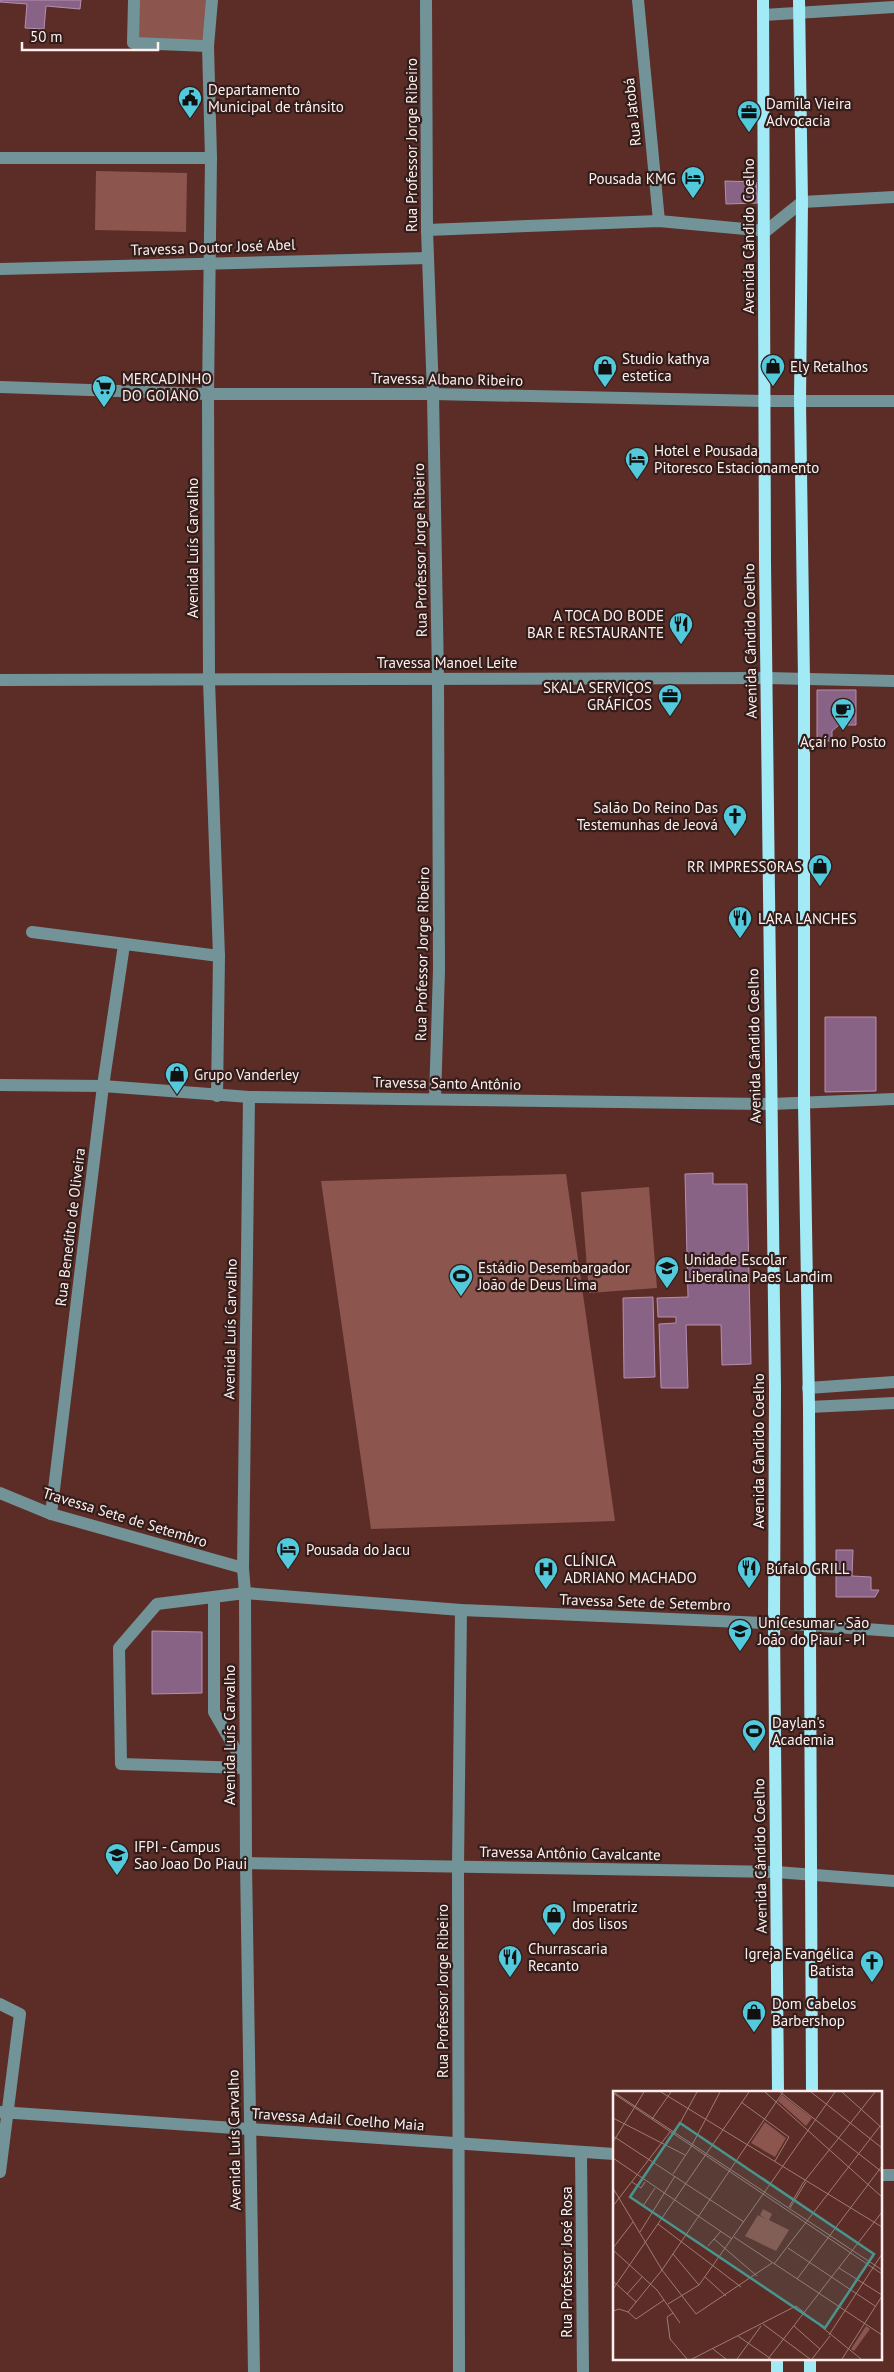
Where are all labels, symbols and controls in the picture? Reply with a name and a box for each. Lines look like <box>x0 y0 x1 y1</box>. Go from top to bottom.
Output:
scale bar <box>22 20 159 52</box>
text: 50 m <box>30 27 63 46</box>
street label: Rua Professor Jorge Ribeiro <box>402 58 421 232</box>
street label: Rua Jatobá <box>619 77 645 147</box>
place label: Departamento Municipal de trânsito <box>208 80 344 116</box>
public building icon: Departamento Municipal de trânsito <box>177 85 203 119</box>
place label: Damila Vieira Advocacia <box>766 94 852 130</box>
office icon: Damila Vieira Advocacia <box>736 99 762 133</box>
street label: Avenida Cândido Coelho <box>739 158 758 314</box>
hotel icon: Pousada KMG <box>680 165 706 199</box>
place label: Pousada KMG <box>589 169 676 188</box>
street label: Travessa Doutor José Abel <box>130 235 296 259</box>
place label: Studio kathya estetica <box>622 349 710 385</box>
shop icon: Ely Retalhos <box>760 353 786 387</box>
shop icon: Studio kathya estetica <box>592 354 618 388</box>
place label: Ely Retalhos <box>790 357 868 376</box>
street label: Travessa Albano Ribeiro <box>371 368 523 390</box>
place label: MERCADINHO DO GOIANO <box>122 369 212 405</box>
supermarket icon: MERCADINHO DO GOIANO <box>91 374 117 408</box>
place label: Hotel e Pousada Pitoresco Estacionamento <box>654 441 819 477</box>
hotel icon: Hotel e Pousada Pitoresco Estacionamento <box>624 446 650 480</box>
street label: Rua Professor Jorge Ribeiro <box>409 463 431 637</box>
street label: Avenida Luís Carvalho <box>183 478 202 618</box>
street label: Avenida Cândido Coelho <box>739 563 761 719</box>
place label: A TOCA DO BODE BAR E RESTAURANTE <box>527 606 664 642</box>
restaurant icon: A TOCA DO BODE BAR E RESTAURANTE <box>668 611 694 645</box>
street label: Travessa Manoel Leite <box>377 653 517 672</box>
place label: SKALA SERVIÇOS GRÁFICOS <box>543 678 652 714</box>
office icon: SKALA SERVIÇOS GRÁFICOS <box>657 683 683 717</box>
cafe icon: Açaí no Posto <box>830 697 856 731</box>
place label: Açaí no Posto <box>800 732 886 751</box>
place label: Salão Do Reino Das Testemunhas de Jeová <box>577 798 718 834</box>
church icon: Salão Do Reino Das Testemunhas de Jeová <box>722 803 748 837</box>
shop icon: RR IMPRESSORAS <box>807 853 833 887</box>
place label: RR IMPRESSORAS <box>687 857 802 876</box>
street label: Rua Professor Jorge Ribeiro <box>411 867 433 1041</box>
restaurant icon: LARA LANCHES <box>727 905 753 939</box>
place label: LARA LANCHES <box>758 909 857 928</box>
street label: Avenida Cândido Coelho <box>743 968 765 1124</box>
shop icon: Grupo Vanderley <box>164 1061 190 1095</box>
place label: Grupo Vanderley <box>194 1065 299 1084</box>
street label: Travessa Santo Antônio <box>373 1072 521 1094</box>
street label: Rua Benedito de Oliveira <box>51 1147 89 1307</box>
place label: Unidade Escolar Liberalina Paes Landim <box>684 1250 833 1286</box>
school or university icon: Unidade Escolar Liberalina Paes Landim <box>654 1255 680 1289</box>
street label: Avenida Luís Carvalho <box>219 1258 241 1400</box>
place label: Estádio Desembargador João de Deus Lima <box>477 1258 630 1294</box>
sports icon: Estádio Desembargador João de Deus Lima <box>448 1263 474 1297</box>
street label: Avenida Cândido Coelho <box>749 1373 768 1529</box>
street label: Travessa Sete de Setembro <box>40 1483 210 1551</box>
hotel icon: Pousada do Jacu <box>275 1536 301 1570</box>
place label: Pousada do Jacu <box>306 1540 410 1559</box>
place label: CLÍNICA ADRIANO MACHADO <box>564 1551 697 1587</box>
restaurant icon: Búfalo GRILL <box>736 1555 762 1589</box>
hospital icon: CLÍNICA ADRIANO MACHADO <box>533 1556 559 1590</box>
place label: Búfalo GRILL <box>766 1559 850 1578</box>
street label: Travessa Sete de Setembro <box>559 1590 731 1614</box>
place label: UniCesumar - São João do Piauí - PI <box>757 1613 869 1649</box>
school or university icon: UniCesumar - São João do Piauí - PI <box>727 1618 753 1652</box>
street label: Avenida Luís Carvalho <box>220 1665 239 1805</box>
place label: Daylan's Academia <box>772 1713 834 1749</box>
sports icon: Daylan's Academia <box>741 1718 767 1752</box>
street label: Avenida Cândido Coelho <box>749 1778 771 1934</box>
place label: IFPI - Campus Sao Joao Do Piaui <box>134 1837 247 1873</box>
school or university icon: IFPI - Campus Sao Joao Do Piaui <box>104 1842 130 1876</box>
street label: Travessa Antônio Cavalcante <box>479 1842 661 1864</box>
place label: Imperatriz dos lisos <box>572 1897 638 1933</box>
shop icon: Imperatriz dos lisos <box>541 1902 567 1936</box>
street label: Rua Professor Jorge Ribeiro <box>433 1904 452 2078</box>
place label: Churrascaria Recanto <box>528 1939 608 1975</box>
restaurant icon: Churrascaria Recanto <box>497 1944 523 1978</box>
place label: Igreja Evangélica Batista <box>744 1944 854 1980</box>
church icon: Igreja Evangélica Batista <box>859 1949 885 1983</box>
place label: Dom Cabelos Barbershop <box>772 1994 856 2030</box>
shop icon: Dom Cabelos Barbershop <box>741 1999 767 2033</box>
street label: Avenida Luís Carvalho <box>223 2069 245 2211</box>
inset map <box>613 2091 882 2360</box>
street label: Travessa Adail Coelho Maia <box>251 2103 425 2135</box>
street label: Rua Professor José Rosa <box>557 2186 576 2338</box>

